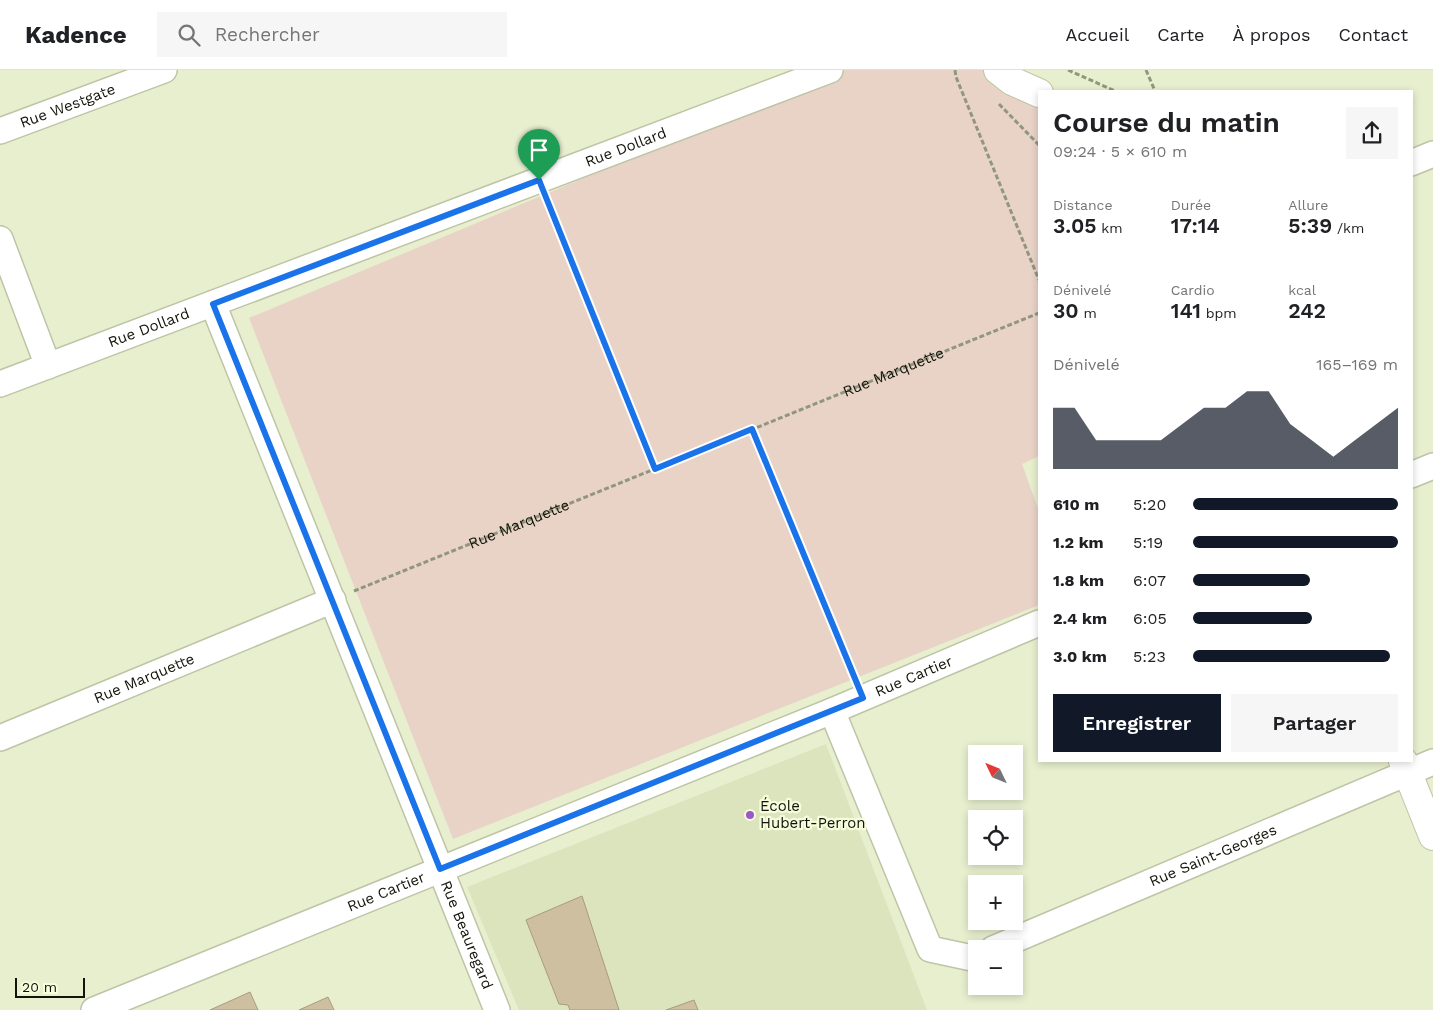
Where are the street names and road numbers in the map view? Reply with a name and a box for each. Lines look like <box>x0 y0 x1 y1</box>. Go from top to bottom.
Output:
street label: Rue Westgate <box>17 80 118 132</box>
street label: Rue Dollard <box>582 124 669 171</box>
street label: Rue Dollard <box>105 304 192 351</box>
street label: Rue Marquette <box>840 344 946 401</box>
street label: Rue Marquette <box>466 496 572 553</box>
street label: Rue Marquette <box>91 649 197 707</box>
street label: Rue Cartier <box>872 652 955 701</box>
street label: Rue Saint-Georges <box>1147 820 1279 891</box>
street label: Rue Cartier <box>344 868 428 916</box>
street label: Rue Beauregard <box>437 878 497 992</box>

